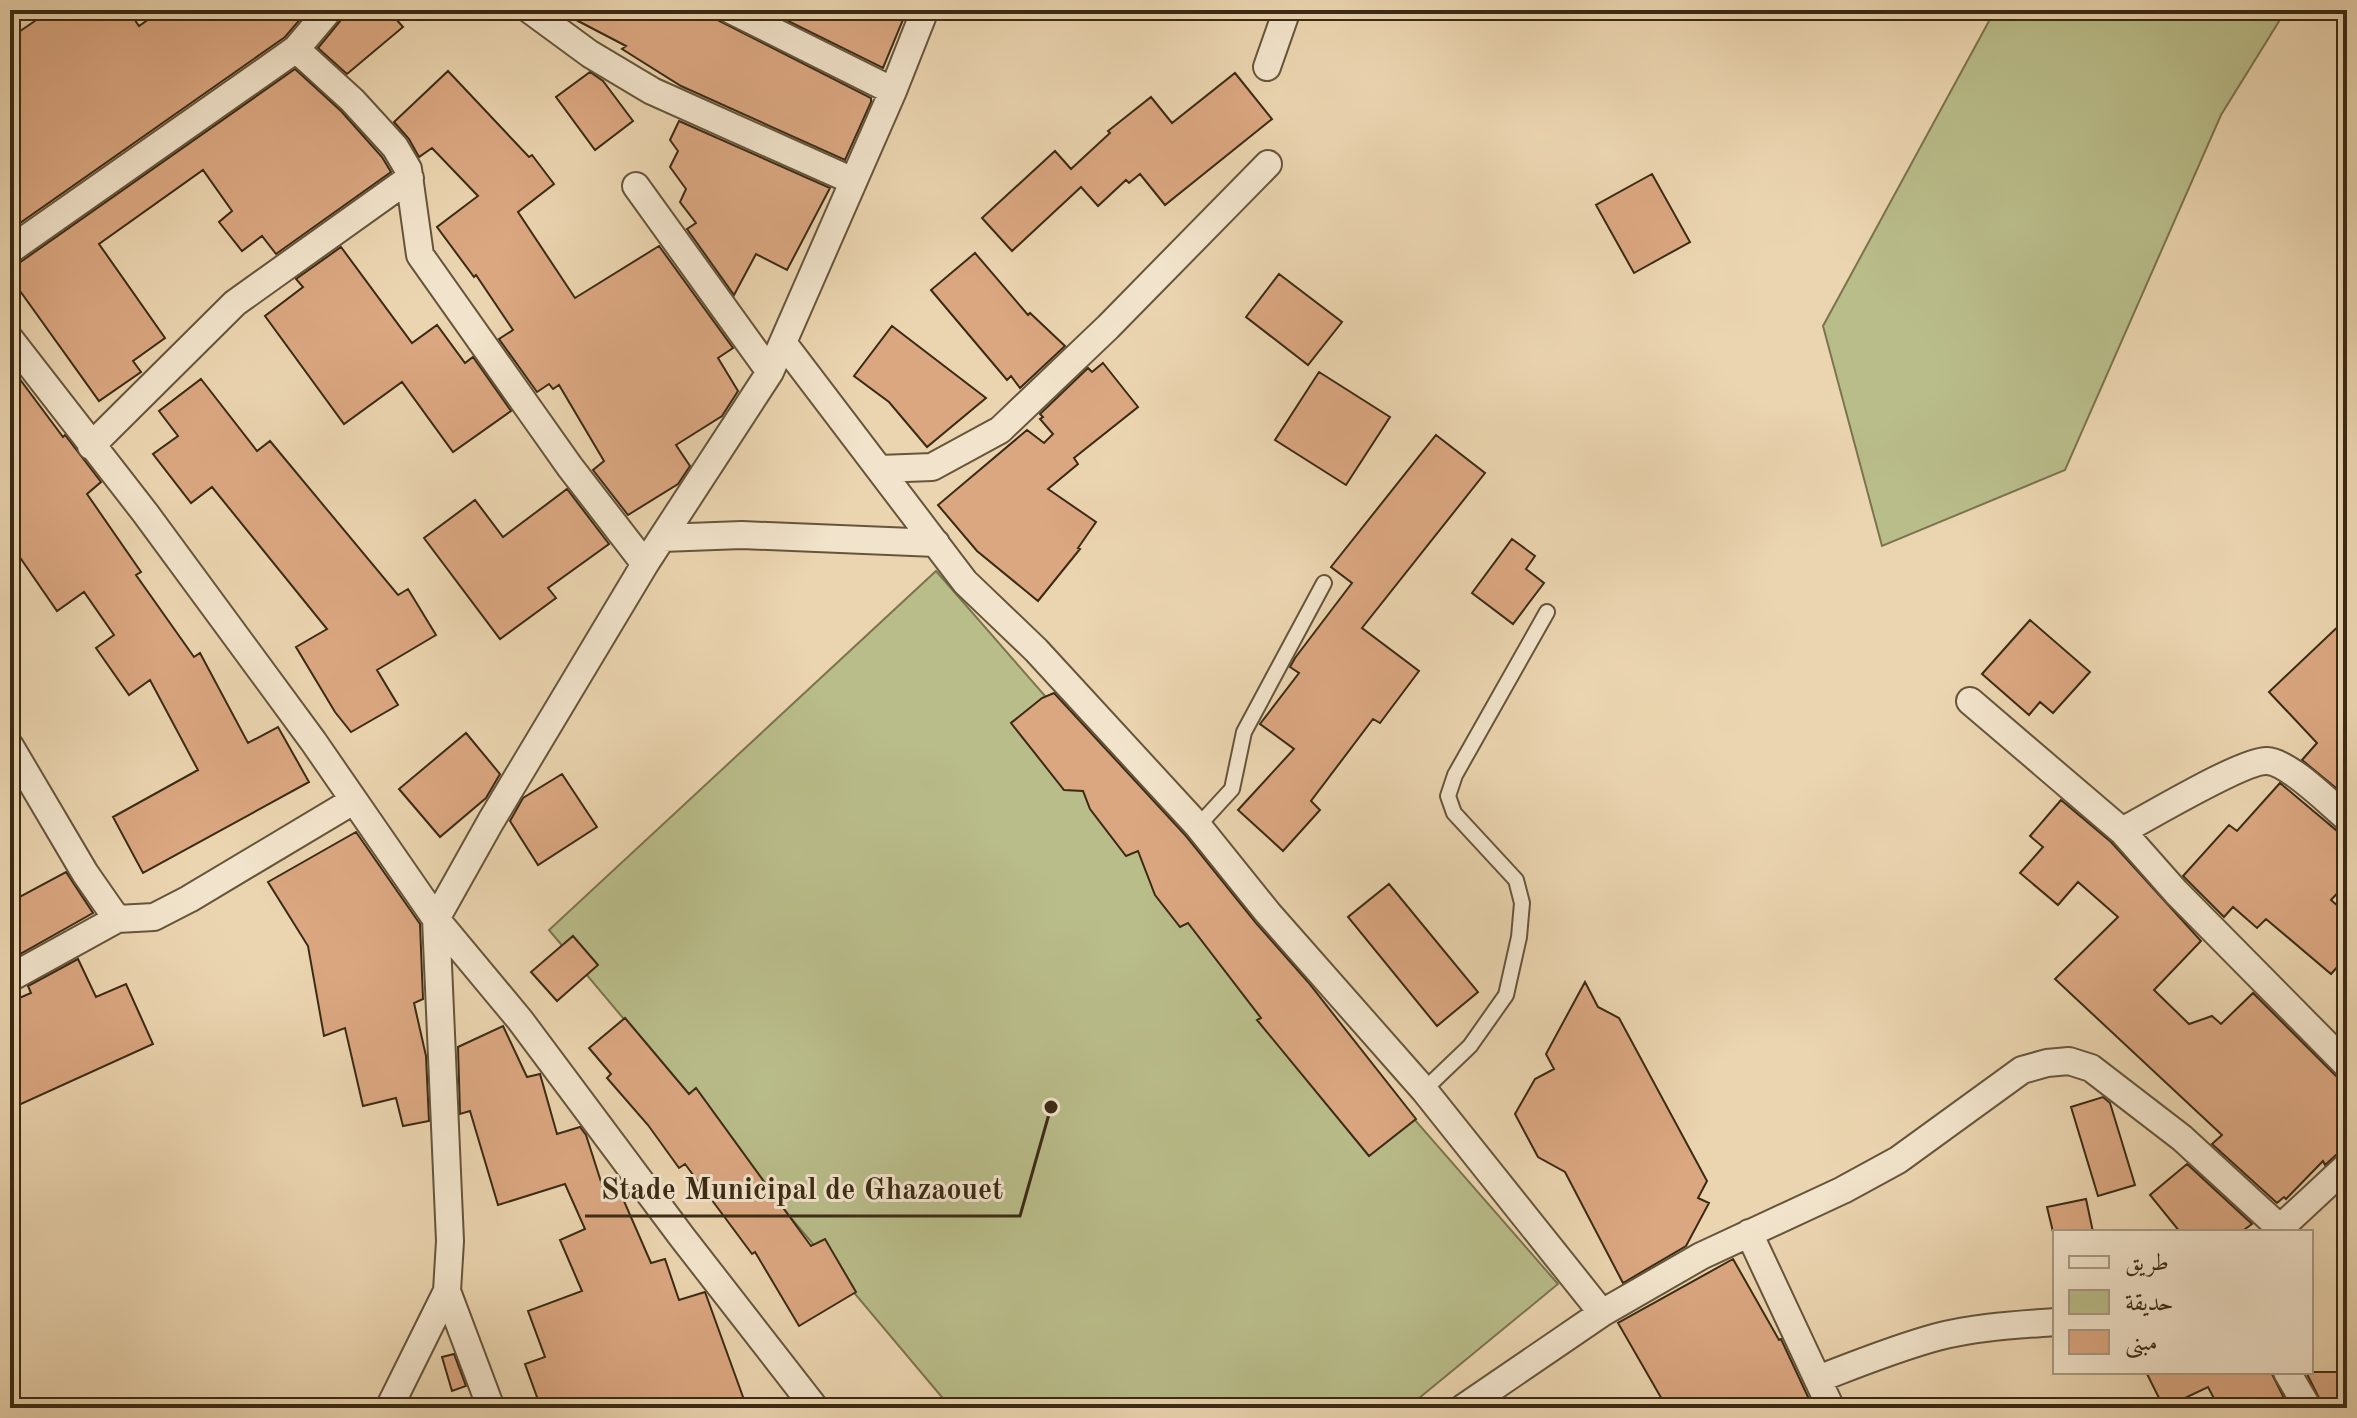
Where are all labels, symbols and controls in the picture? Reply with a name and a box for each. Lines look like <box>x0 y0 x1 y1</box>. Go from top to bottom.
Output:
callout: Stade Municipal de Ghazaouet <box>585 1162 1020 1216</box>
text: Stade Municipal de Ghazaouet <box>601 1176 1003 1206</box>
legend <box>2053 1230 2313 1374</box>
text: طريق <box>2125 1252 2169 1277</box>
text: حديقة <box>2125 1292 2174 1317</box>
text: مبنى <box>2125 1332 2158 1359</box>

